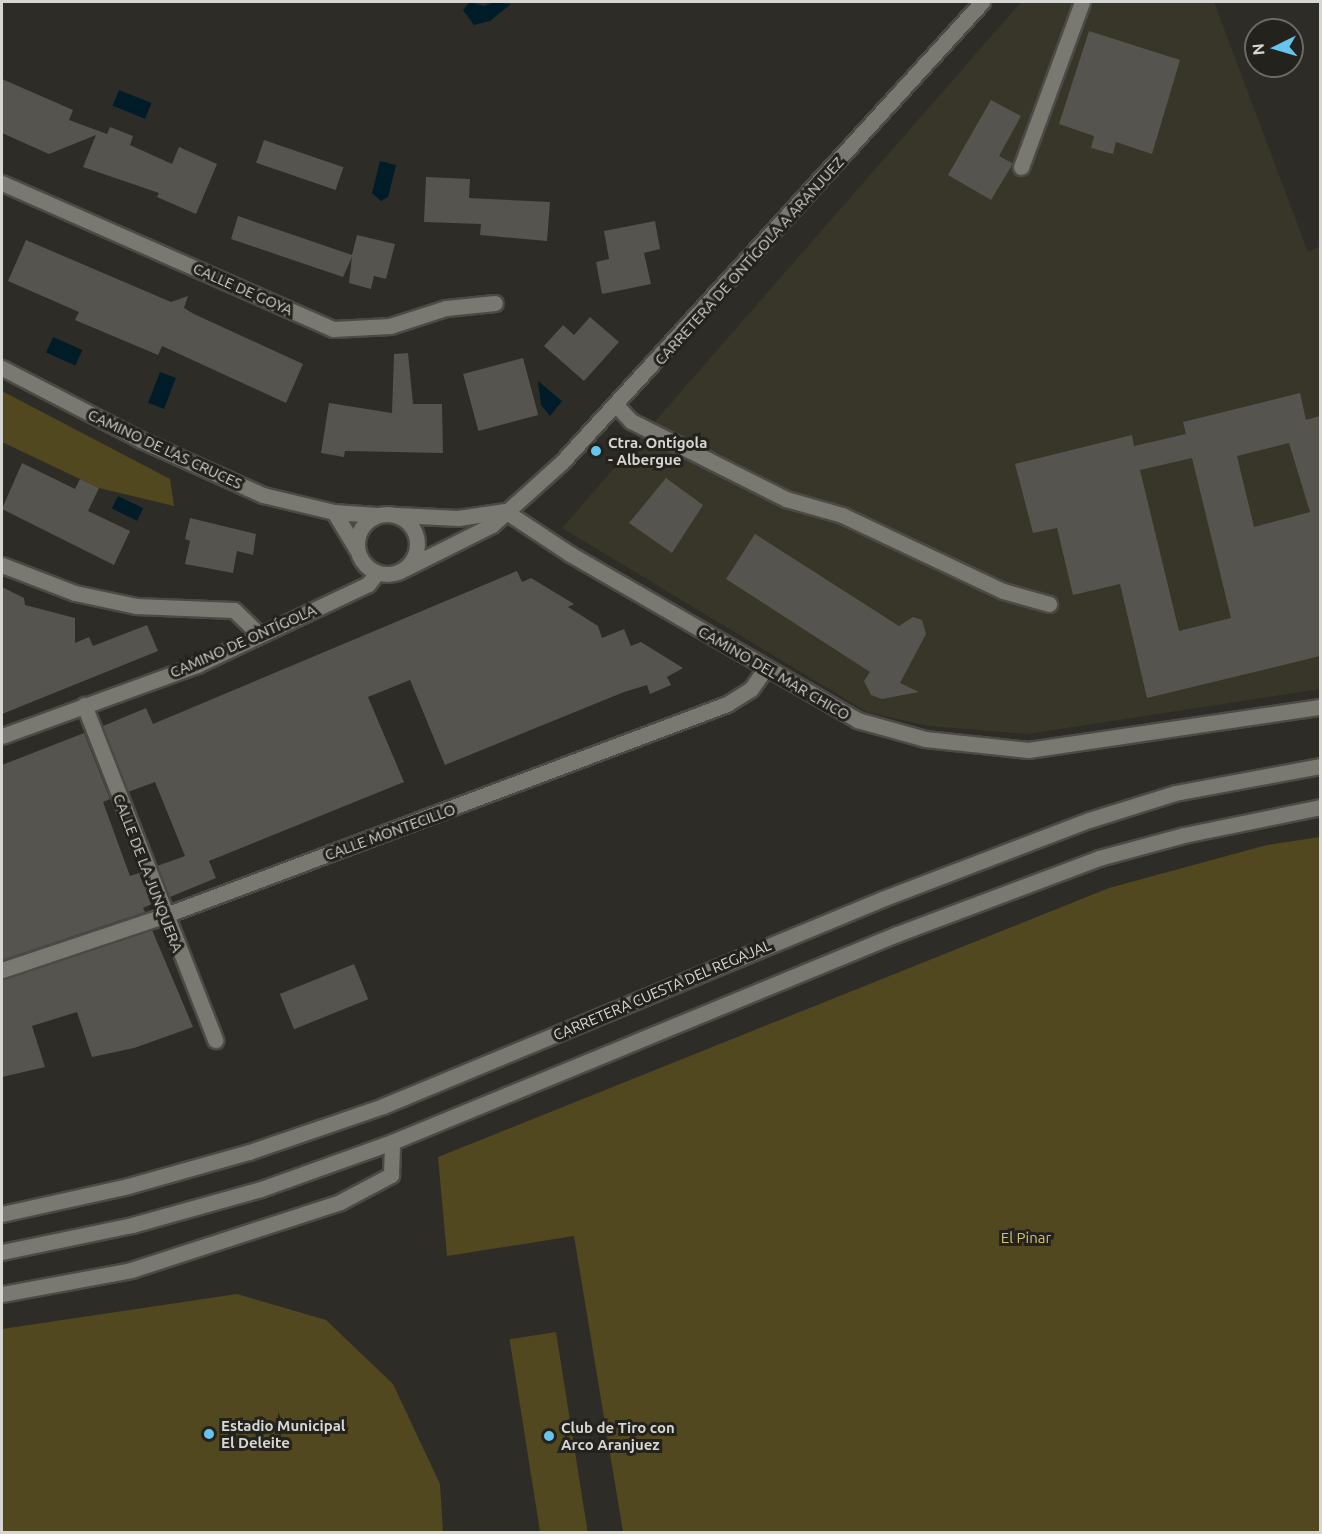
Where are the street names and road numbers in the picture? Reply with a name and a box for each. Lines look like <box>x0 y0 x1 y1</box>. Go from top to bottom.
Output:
street label: CARRETERA DE ONTÍGOLA A ARANJUEZ <box>651 153 847 369</box>
street label: CALLE DE GOYA <box>190 259 296 319</box>
street label: CAMINO DE LAS CRUCES <box>85 405 245 493</box>
street label: CAMINO DE ONTÍGOLA <box>167 601 319 681</box>
street label: CAMINO DEL MAR CHICO <box>695 622 853 724</box>
street label: CALLE DE LA JUNQUERA <box>109 791 187 955</box>
street label: CALLE MONTECILLO <box>322 800 458 864</box>
street label: CARRETERA CUESTA DEL REGAJAL <box>550 936 774 1044</box>

